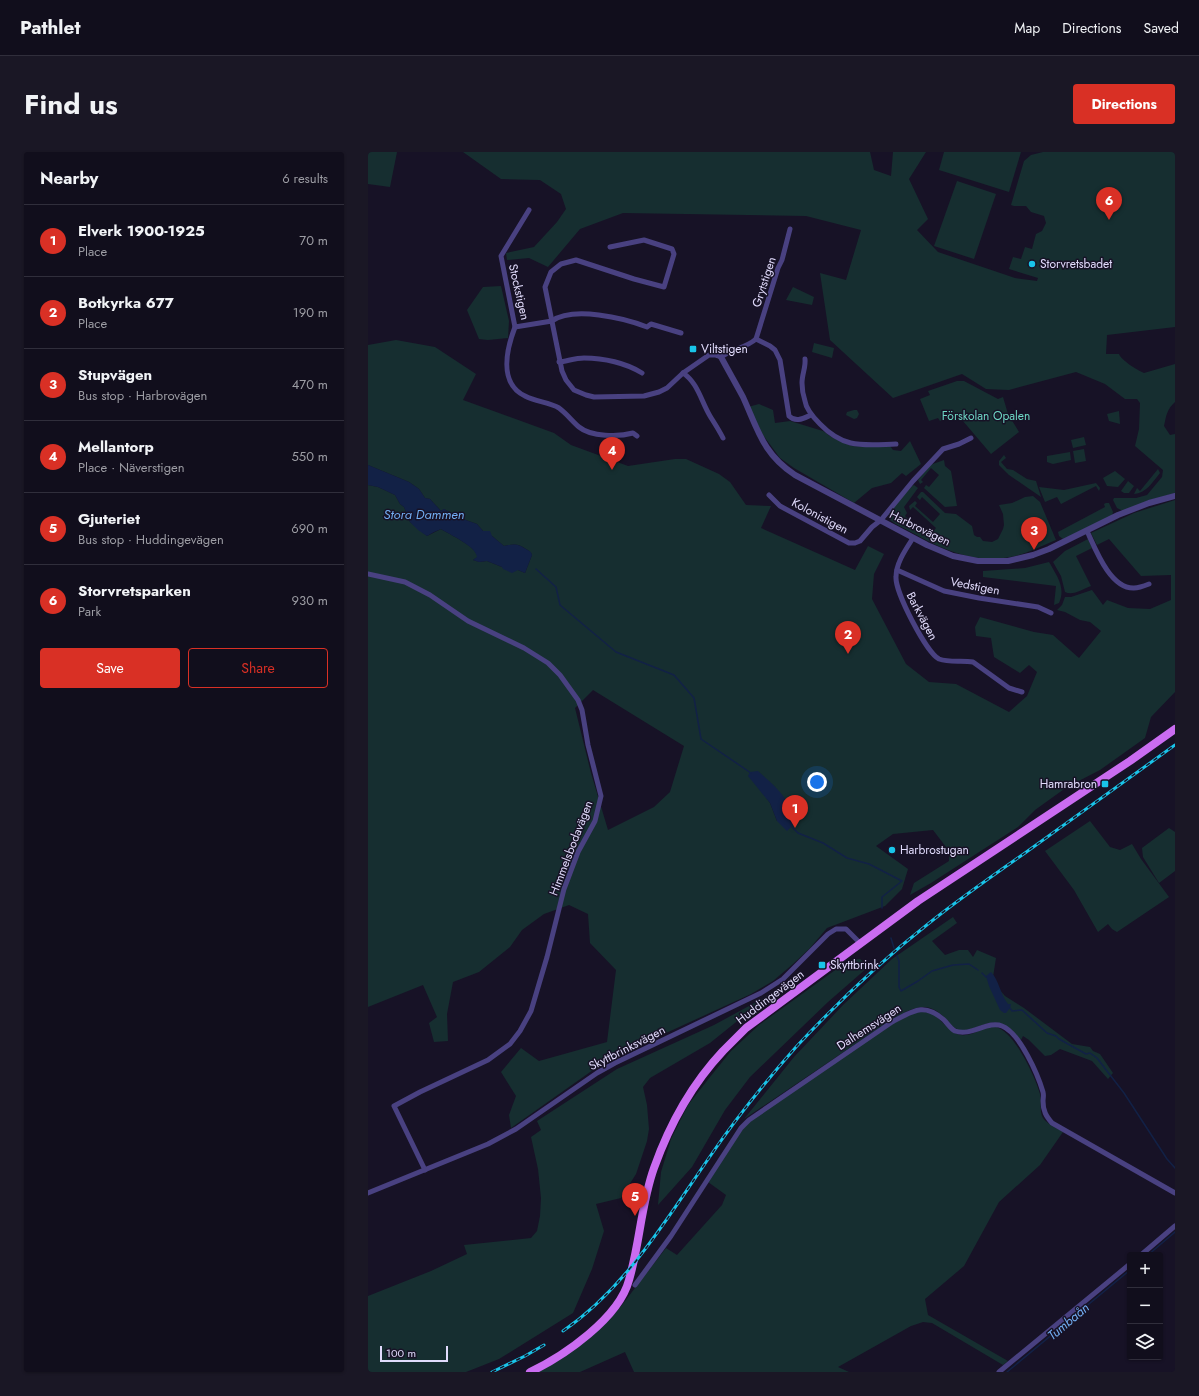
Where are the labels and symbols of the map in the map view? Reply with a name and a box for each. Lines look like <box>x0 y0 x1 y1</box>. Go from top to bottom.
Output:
pin: 6 <box>1096 187 1122 220</box>
street label: Grytstigen <box>747 254 781 310</box>
place label: Storvretsbadet <box>1040 255 1112 273</box>
marker: Storvretsbadet <box>1027 259 1037 269</box>
street label: Stockstigen <box>504 262 534 322</box>
place label: Viltstigen <box>701 340 748 358</box>
marker: Viltstigen <box>688 344 698 354</box>
park label: Förskolan Opalen <box>942 407 1030 425</box>
pin: 4 <box>599 437 625 470</box>
street label: Kolonistigen <box>788 494 852 538</box>
water label: Stora Dammen <box>384 505 465 524</box>
street label: Harbrovägen <box>886 505 954 551</box>
pin: 3 <box>1021 517 1047 550</box>
street label: Vedstigen <box>949 572 1001 600</box>
street label: Barkvägen <box>902 589 942 643</box>
pin: 2 <box>835 621 861 654</box>
your location <box>807 772 827 792</box>
place label: Hamrabron <box>1040 775 1097 793</box>
marker: Hamrabron <box>1100 779 1110 789</box>
pin: 1 <box>782 795 808 828</box>
street label: Himmelsbodavägen <box>545 798 597 898</box>
place label: Harbrostugan <box>900 841 969 859</box>
marker: Harbrostugan <box>887 845 897 855</box>
place label: Skyttbrink <box>830 956 879 974</box>
marker: Skyttbrink <box>817 960 827 970</box>
street label: Huddingevägen <box>732 965 808 1029</box>
street label: Dalhemsvägen <box>833 999 905 1055</box>
street label: Skyttbrinksvägen <box>586 1021 668 1075</box>
pin: 5 <box>622 1183 648 1216</box>
water label: Tumbaån <box>1043 1298 1094 1345</box>
scale bar <box>380 1344 448 1363</box>

